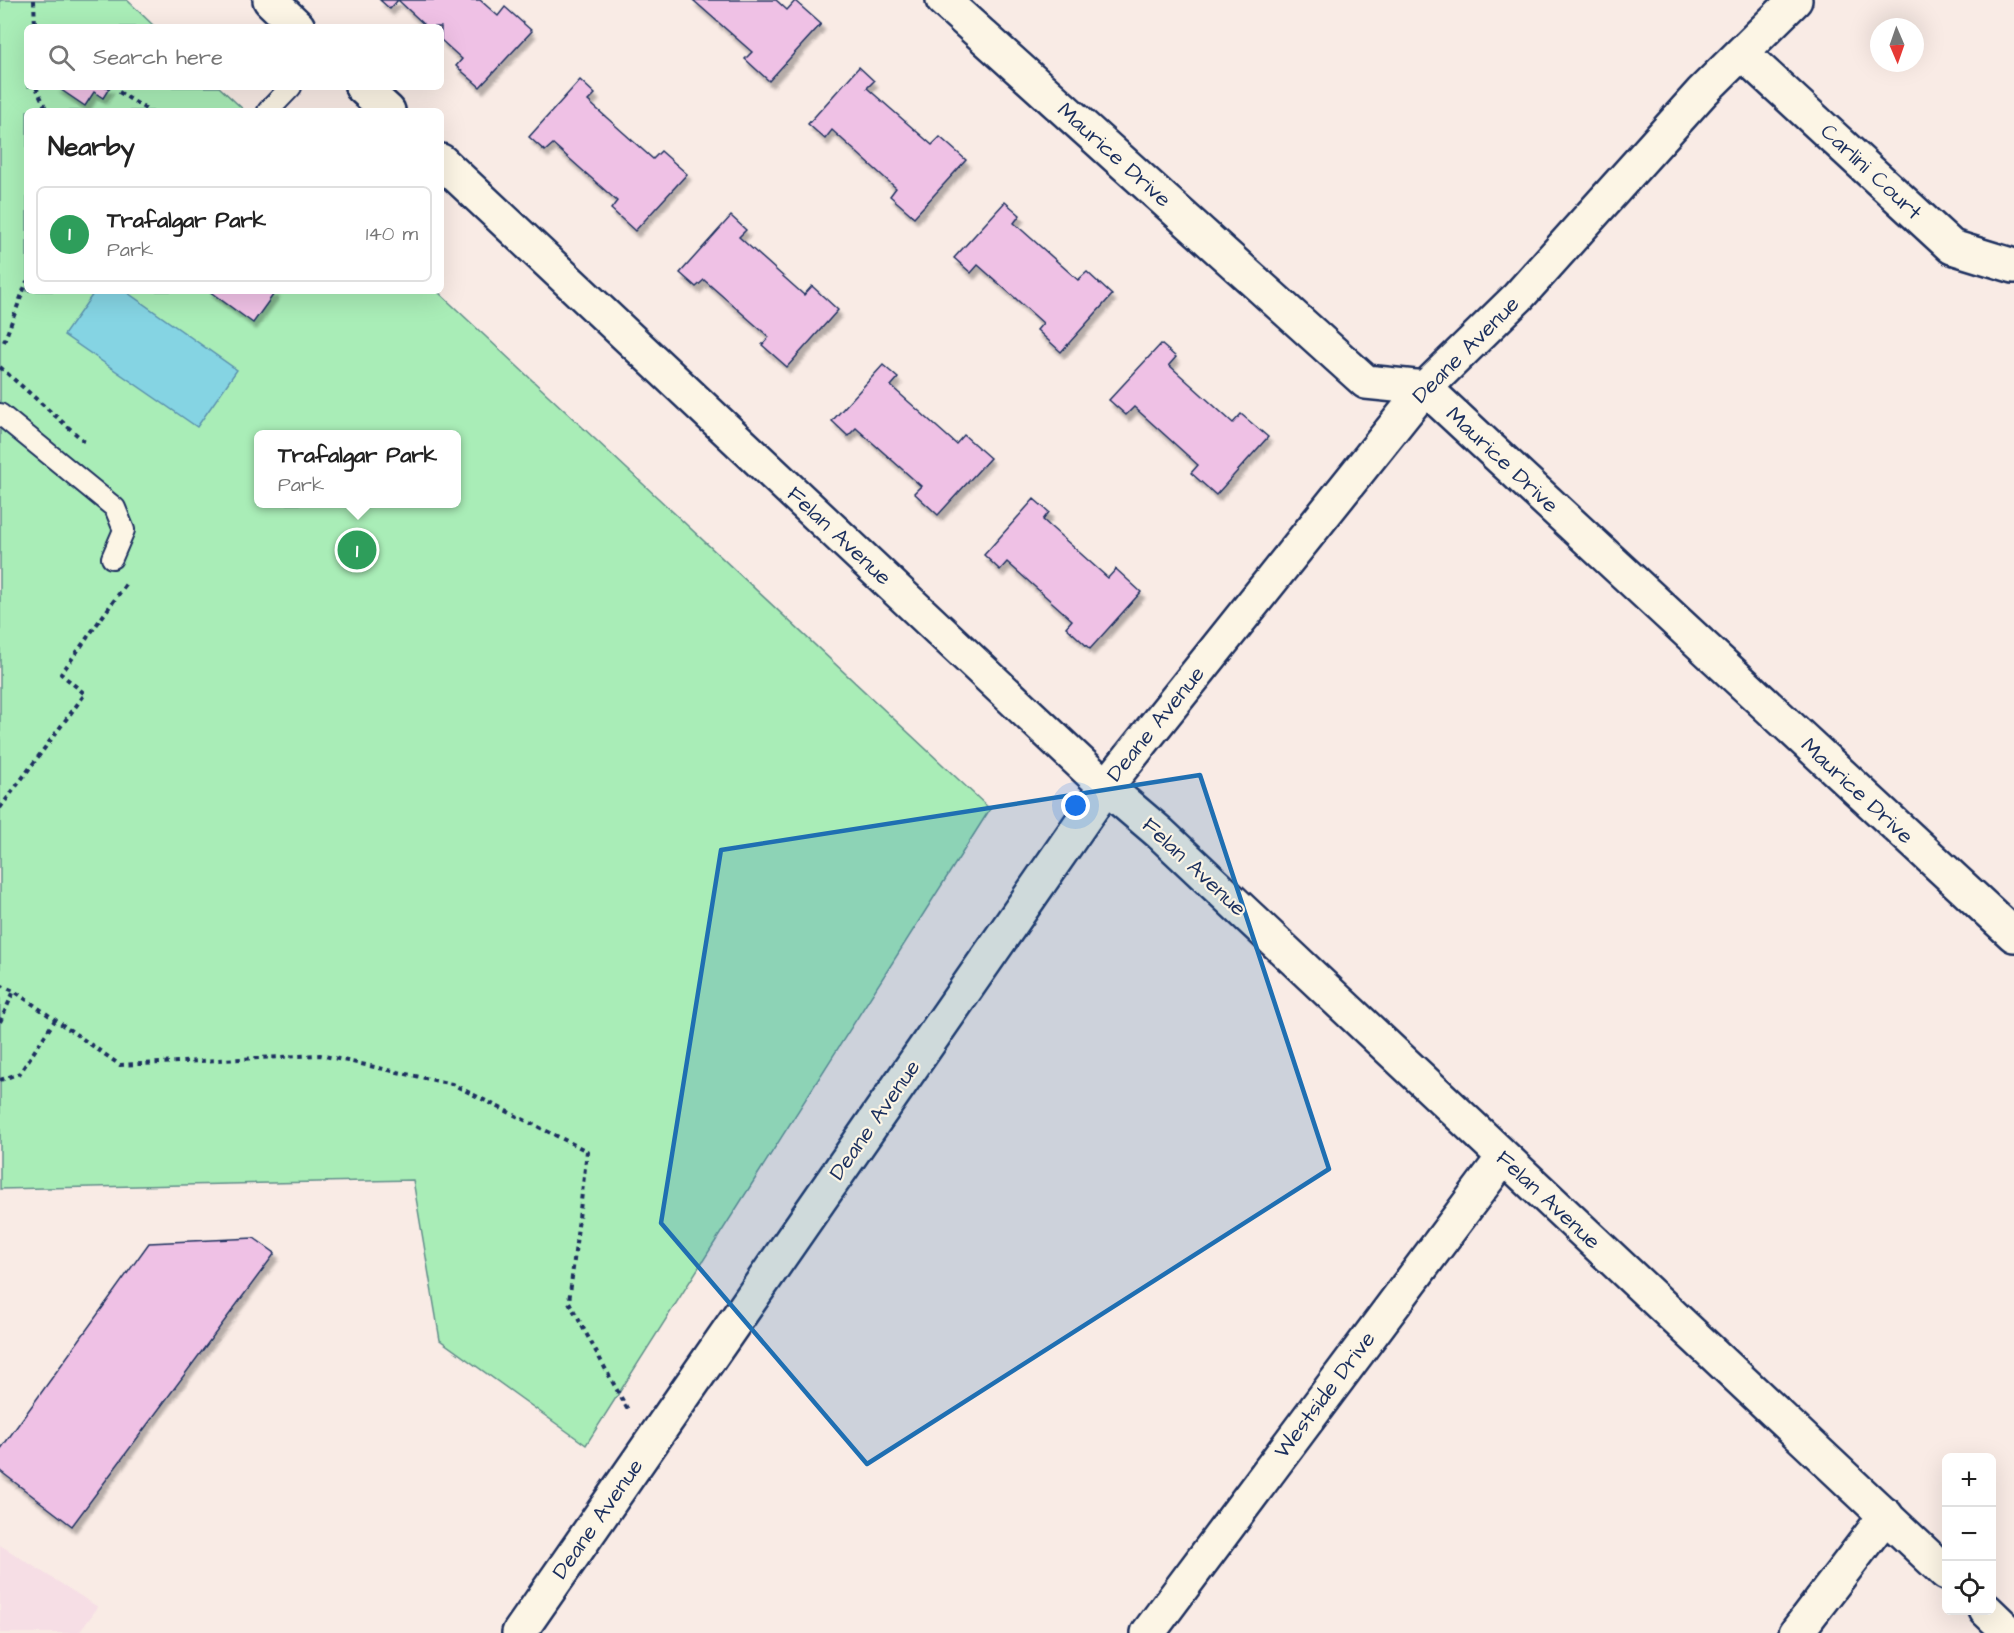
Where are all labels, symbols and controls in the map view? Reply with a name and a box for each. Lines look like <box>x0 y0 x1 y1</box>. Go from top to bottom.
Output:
north arrow <box>1870 18 1924 72</box>
search box <box>24 24 444 90</box>
icon: search <box>45 41 78 74</box>
text: Search here <box>93 42 223 73</box>
street label: Maurice Drive <box>1050 95 1178 215</box>
street label: Carlini Court <box>1813 117 1929 227</box>
text: Nearby <box>48 129 135 165</box>
text: Trafalgar Park <box>107 205 266 236</box>
text: 1 <box>68 220 71 248</box>
text: 140 m <box>366 220 418 248</box>
text: Park <box>107 236 153 264</box>
street label: Deane Avenue <box>1405 289 1527 411</box>
street label: Maurice Drive <box>1439 400 1565 520</box>
popup <box>254 430 461 508</box>
text: Trafalgar Park <box>278 440 437 471</box>
text: Park <box>278 471 324 499</box>
street label: Felan Avenue <box>780 479 898 593</box>
pin: 1 <box>338 528 376 572</box>
street label: Deane Avenue <box>1100 660 1212 788</box>
street label: Maurice Drive <box>1794 731 1920 851</box>
your location <box>1061 791 1090 820</box>
street label: Felan Avenue <box>1135 810 1253 924</box>
street label: Deane Avenue <box>822 1053 928 1186</box>
street label: Felan Avenue <box>1489 1143 1607 1257</box>
street label: Westside Drive <box>1267 1325 1383 1465</box>
street label: Deane Avenue <box>545 1452 651 1585</box>
map controls <box>1942 1453 1996 1615</box>
button: + <box>1942 1453 1996 1507</box>
button: − <box>1942 1507 1996 1561</box>
button: locate <box>1942 1561 1996 1615</box>

